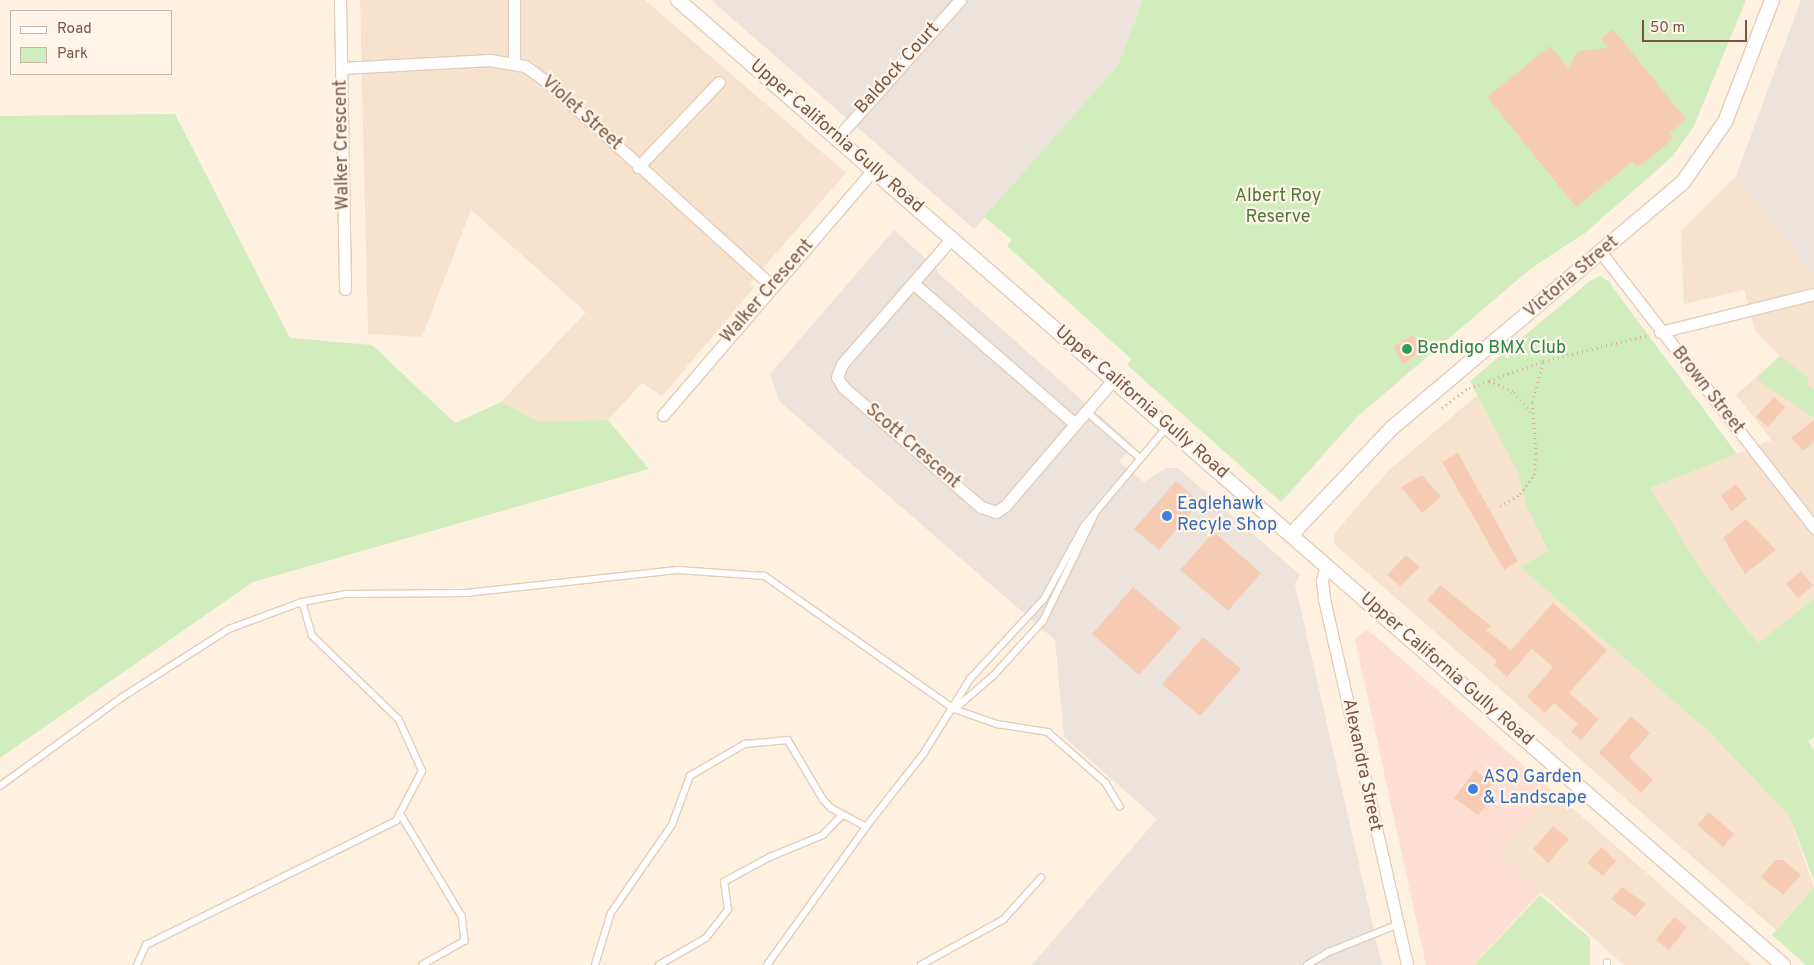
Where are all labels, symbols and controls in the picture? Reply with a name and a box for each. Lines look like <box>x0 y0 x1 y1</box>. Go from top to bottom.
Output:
legend <box>10 10 172 75</box>
scale bar <box>1644 10 1749 42</box>
street label: Baldock Court <box>851 19 945 119</box>
text: 50 m <box>1650 19 1685 38</box>
text: Road <box>57 20 92 39</box>
text: Park <box>57 45 88 64</box>
street label: Upper California Gully Road <box>745 56 927 218</box>
street label: Violet Street <box>536 72 626 156</box>
street label: Walker Crescent <box>331 80 355 210</box>
park label: Albert Roy Reserve <box>1235 187 1321 230</box>
street label: Victoria Street <box>1520 232 1624 324</box>
street label: Walker Crescent <box>717 236 819 348</box>
street label: Upper California Gully Road <box>1050 322 1232 484</box>
place label: Bendigo BMX Club <box>1417 338 1566 360</box>
marker: Bendigo BMX Club <box>1401 343 1413 355</box>
street label: Brown Street <box>1666 343 1748 439</box>
street label: Scott Crescent <box>860 400 964 494</box>
place label: Eaglehawk Recyle Shop <box>1177 495 1277 538</box>
marker: Eaglehawk Recyle Shop <box>1161 510 1173 522</box>
street label: Upper California Gully Road <box>1355 589 1537 751</box>
street label: Alexandra Street <box>1336 697 1386 833</box>
place label: ASQ Garden & Landscape <box>1483 768 1587 811</box>
marker: ASQ Garden & Landscape <box>1467 783 1479 795</box>

